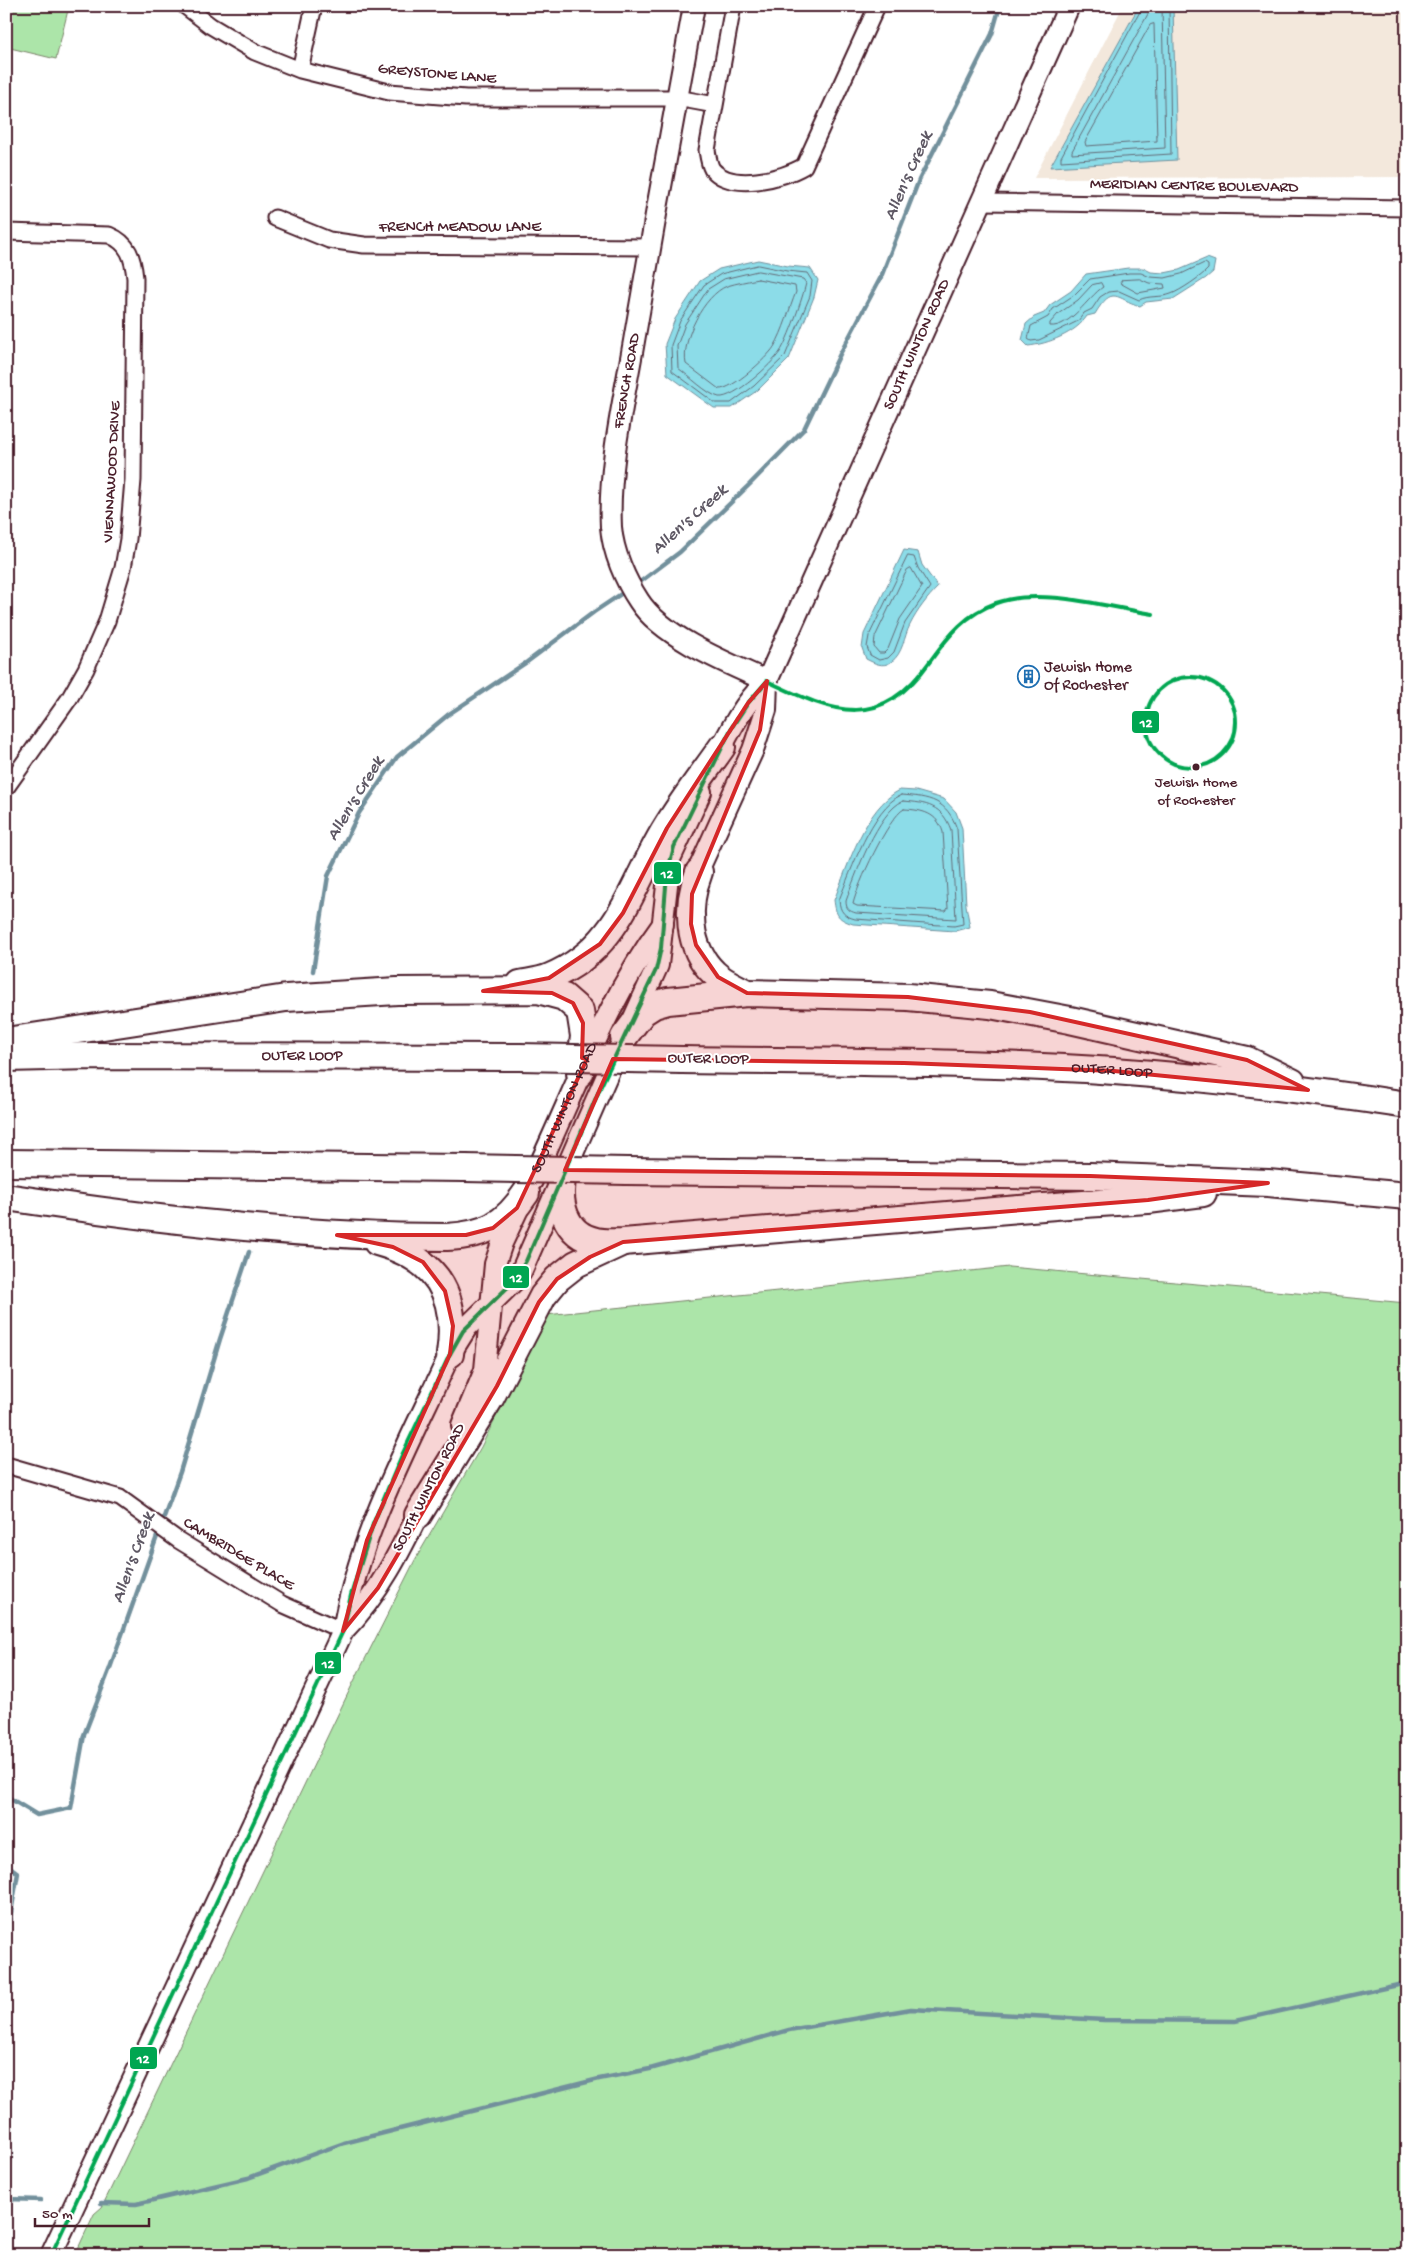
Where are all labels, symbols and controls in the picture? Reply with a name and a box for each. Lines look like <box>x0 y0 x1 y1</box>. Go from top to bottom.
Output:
street label: GREYSTONE LANE <box>377 60 498 90</box>
water label: Allen's Creek <box>880 127 939 223</box>
street label: MERIDIAN CENTRE BOULEVARD <box>1090 176 1299 198</box>
street label: FRENCH MEADOW LANE <box>378 219 542 238</box>
street label: SOUTH WINTON ROAD <box>880 276 955 413</box>
street label: FRENCH ROAD <box>610 331 646 431</box>
street label: VIENNAWOOD DRIVE <box>100 400 126 544</box>
water label: Allen's Creek <box>648 479 734 559</box>
place label: Jewish Home Of Rochester <box>1044 659 1133 696</box>
building icon: Jewish Home Of Rochester <box>1016 665 1040 689</box>
line badge: 12 <box>1131 710 1160 734</box>
text: 12 <box>1139 716 1152 733</box>
water label: Allen's Creek <box>323 751 390 845</box>
marker: Jewish Home of Rochester <box>1191 762 1201 772</box>
place label: Jewish Home of Rochester <box>1155 774 1237 810</box>
line badge: 12 <box>653 861 682 885</box>
text: 12 <box>660 867 673 884</box>
street label: SOUTH WINTON ROAD <box>527 1039 603 1177</box>
street label: OUTER LOOP <box>261 1047 343 1066</box>
street label: OUTER LOOP <box>667 1050 749 1070</box>
street label: OUTER LOOP <box>1071 1059 1153 1083</box>
line badge: 12 <box>502 1265 530 1289</box>
text: 12 <box>509 1271 522 1288</box>
street label: SOUTH WINTON ROAD <box>389 1420 471 1555</box>
water label: Allen's Creek <box>108 1508 161 1606</box>
street label: CAMBRIDGE PLACE <box>179 1514 298 1596</box>
line badge: 12 <box>314 1651 342 1675</box>
text: 12 <box>321 1657 334 1674</box>
line badge: 12 <box>129 2046 158 2070</box>
text: 12 <box>136 2052 149 2069</box>
scale bar <box>35 2196 149 2228</box>
text: 50 m <box>42 2206 73 2224</box>

